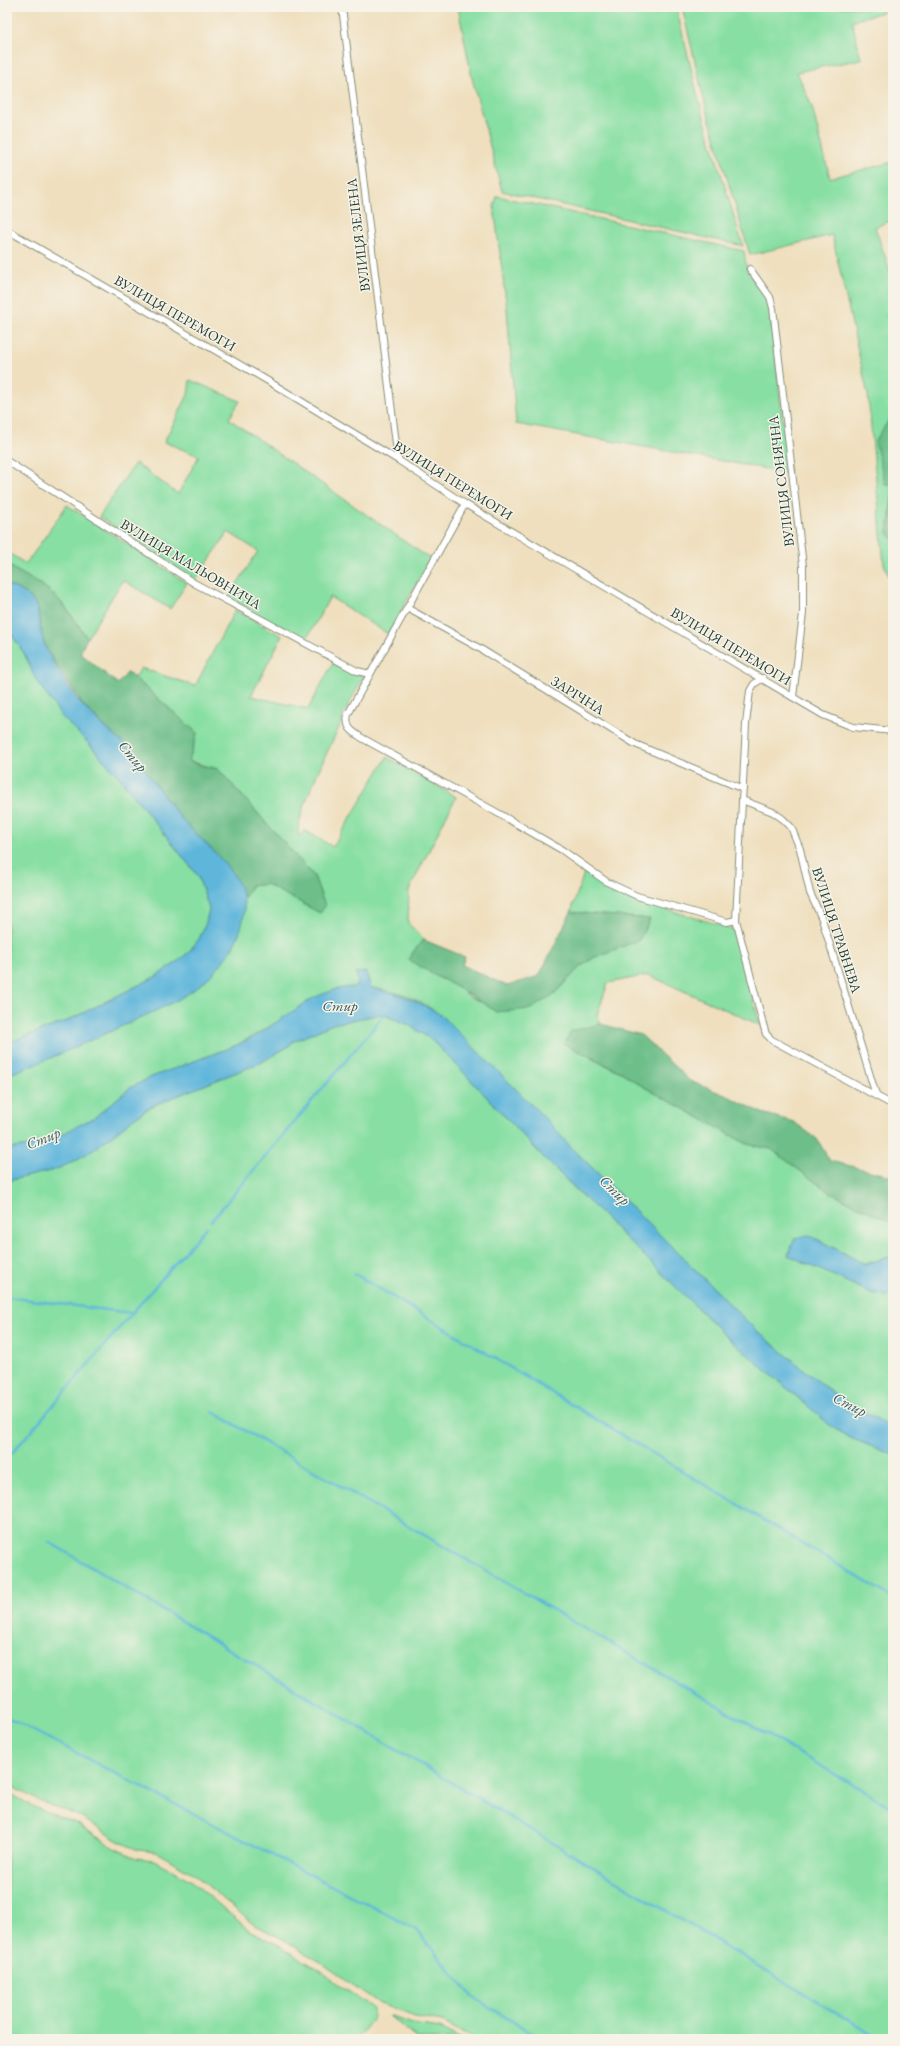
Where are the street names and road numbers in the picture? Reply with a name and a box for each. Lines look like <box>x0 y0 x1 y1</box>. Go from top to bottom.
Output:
street label: ВУЛИЦЯ ЗЕЛЕНА <box>342 177 374 293</box>
street label: ВУЛИЦЯ ПЕРЕМОГИ <box>111 271 240 355</box>
street label: ВУЛИЦЯ СОНЯЧНА <box>764 414 798 548</box>
street label: ВУЛИЦЯ ПЕРЕМОГИ <box>390 436 517 524</box>
street label: ВУЛИЦЯ МАЛЬОВНИЧА <box>117 515 265 613</box>
street label: ВУЛИЦЯ ПЕРЕМОГИ <box>668 603 795 689</box>
street label: ЗАРІЧНА <box>548 672 608 719</box>
street label: ВУЛИЦЯ ТРАВНЕВА <box>808 865 866 995</box>

